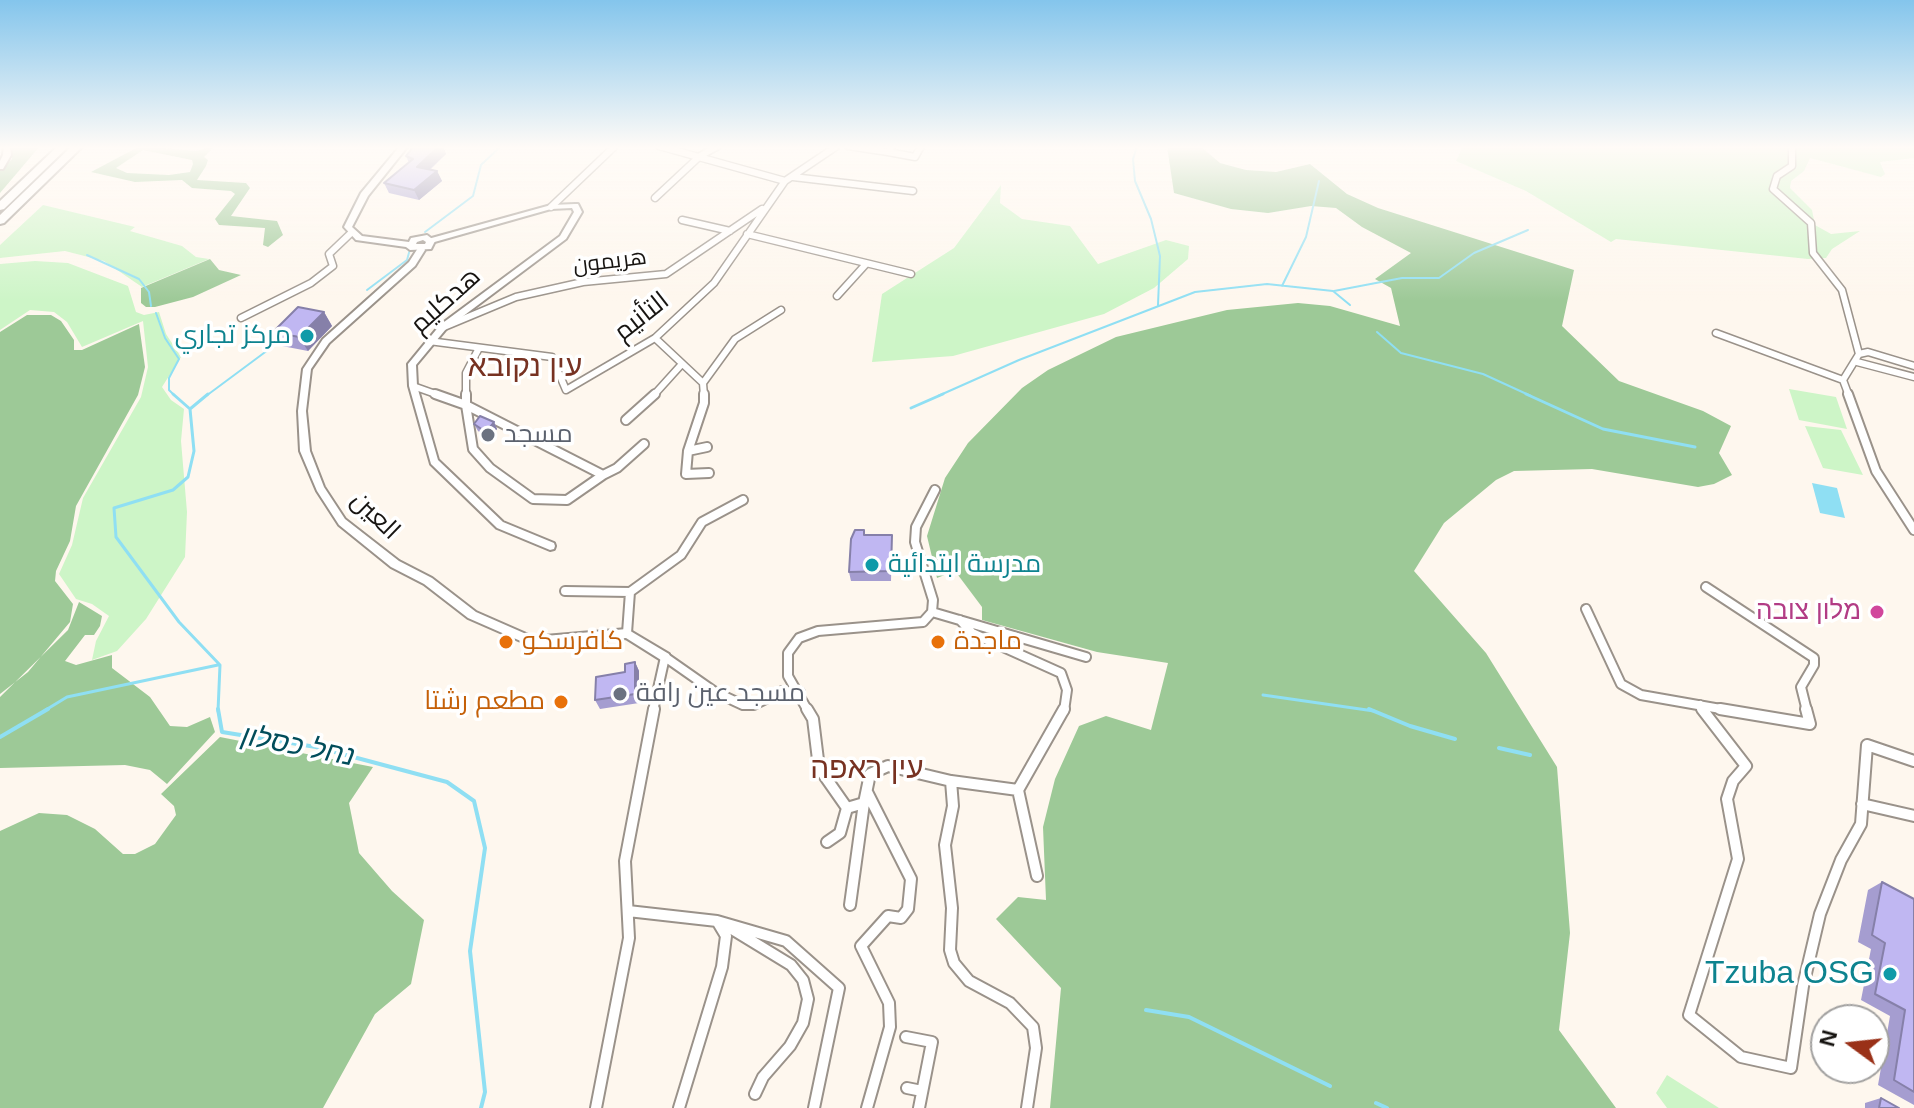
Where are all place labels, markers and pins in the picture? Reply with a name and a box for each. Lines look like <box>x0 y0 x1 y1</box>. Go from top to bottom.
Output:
place label: مركز تجاري <box>175 320 291 352</box>
marker: مركز تجاري <box>298 327 316 345</box>
place label: مسجد <box>504 419 573 451</box>
marker: مسجد <box>479 426 497 444</box>
place label: مدرسة ابتدائية <box>888 549 1041 581</box>
marker: مدرسة ابتدائية <box>863 556 881 574</box>
place label: מלון צובה <box>1756 596 1861 628</box>
marker: מלון צובה <box>1868 603 1886 621</box>
place label: كافرسكو <box>522 626 623 658</box>
place label: ماجدة <box>954 626 1022 658</box>
marker: كافرسكو <box>497 633 515 651</box>
marker: ماجدة <box>929 633 947 651</box>
place label: مسجد عين رافة <box>636 678 805 710</box>
marker: مسجد عين رافة <box>611 685 629 703</box>
place label: مطعم رشتا <box>424 686 545 718</box>
marker: مطعم رشتا <box>552 693 570 711</box>
place label: Tzuba OSG <box>1705 955 1874 993</box>
marker: Tzuba OSG <box>1881 965 1899 983</box>

